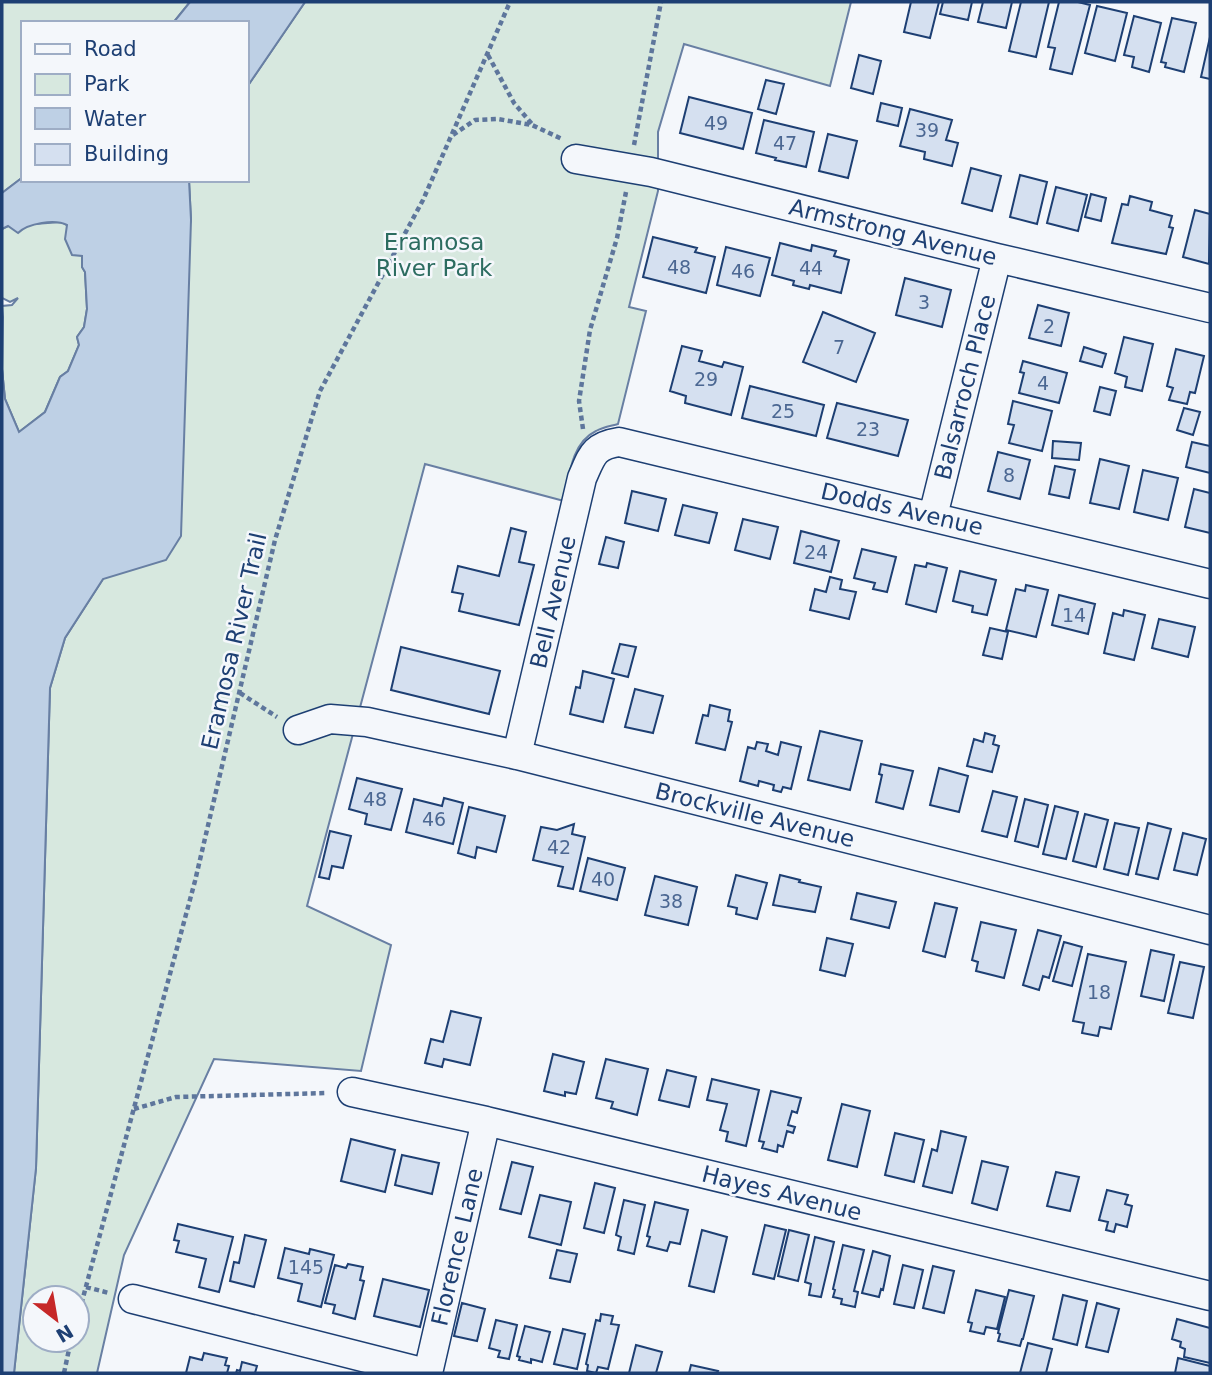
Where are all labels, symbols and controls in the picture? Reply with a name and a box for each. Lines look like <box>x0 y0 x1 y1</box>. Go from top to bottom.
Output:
legend <box>21 21 248 182</box>
text: Road <box>84 37 137 61</box>
text: Park <box>84 72 130 96</box>
text: Water <box>84 107 146 131</box>
house number: 49 <box>704 112 728 134</box>
house number: 39 <box>915 119 939 141</box>
house number: 47 <box>773 132 797 154</box>
text: Building <box>84 142 169 166</box>
street label: Armstrong Avenue <box>786 194 1000 270</box>
park label: Eramosa River Park <box>376 229 493 281</box>
house number: 48 <box>667 256 691 278</box>
house number: 44 <box>799 257 823 279</box>
house number: 46 <box>731 260 755 282</box>
house number: 3 <box>918 291 930 313</box>
street label: Balsarroch Place <box>929 292 1001 482</box>
house number: 2 <box>1043 315 1055 337</box>
house number: 7 <box>833 336 845 358</box>
house number: 29 <box>694 368 718 390</box>
house number: 4 <box>1037 372 1049 394</box>
house number: 25 <box>771 400 795 422</box>
house number: 23 <box>856 418 880 440</box>
house number: 8 <box>1003 464 1015 486</box>
street label: Dodds Avenue <box>818 478 986 540</box>
street label: Eramosa River Trail <box>196 530 272 752</box>
street label: Bell Avenue <box>525 533 581 671</box>
house number: 24 <box>804 541 828 563</box>
house number: 14 <box>1062 604 1086 626</box>
street label: Brockville Avenue <box>653 778 857 852</box>
house number: 48 <box>363 788 387 810</box>
house number: 46 <box>422 808 446 830</box>
house number: 42 <box>547 836 571 858</box>
house number: 40 <box>591 868 615 890</box>
house number: 38 <box>659 890 683 912</box>
house number: 18 <box>1087 981 1111 1003</box>
street label: Hayes Avenue <box>699 1161 865 1225</box>
street label: Florence Lane <box>426 1166 488 1328</box>
house number: 145 <box>288 1256 324 1278</box>
north arrow <box>21 1284 91 1354</box>
text: N <box>52 1320 77 1347</box>

